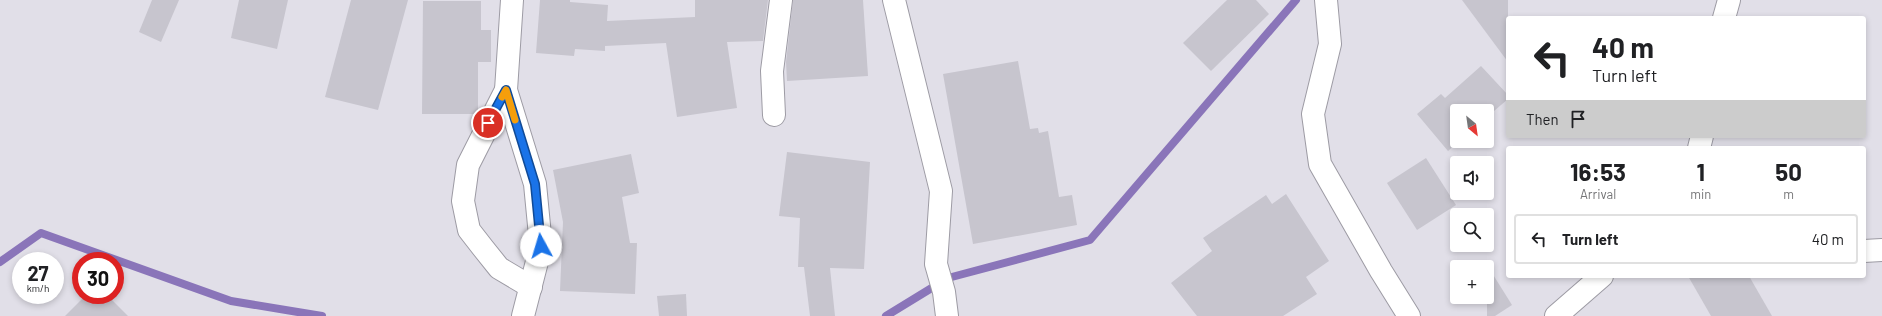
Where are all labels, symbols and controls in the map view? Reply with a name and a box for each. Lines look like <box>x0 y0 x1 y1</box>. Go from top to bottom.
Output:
text: 40 m <box>1592 30 1654 64</box>
icon: left <box>1526 32 1578 84</box>
text: Turn left <box>1592 64 1658 86</box>
north arrow <box>1450 104 1494 148</box>
map controls <box>1450 104 1494 304</box>
pin <box>471 106 505 140</box>
icon: arrive <box>1567 108 1589 130</box>
text: Then <box>1526 110 1559 128</box>
icon: arrive <box>477 112 499 134</box>
button: sound <box>1450 156 1494 200</box>
text: 16:53 <box>1570 157 1626 186</box>
text: 1 <box>1696 157 1705 186</box>
text: 50 <box>1775 157 1802 186</box>
text: Arrival <box>1580 186 1616 202</box>
text: min <box>1690 186 1711 202</box>
text: m <box>1783 186 1794 202</box>
button: search <box>1450 208 1494 252</box>
position arrow <box>520 225 562 267</box>
icon: left <box>1528 228 1550 250</box>
text: Turn left <box>1562 230 1618 248</box>
text: 40 m <box>1812 230 1844 248</box>
speed limit sign: 30 <box>72 252 124 304</box>
button: + <box>1450 260 1494 304</box>
text: 27 <box>27 261 49 285</box>
text: km/h <box>27 282 49 294</box>

